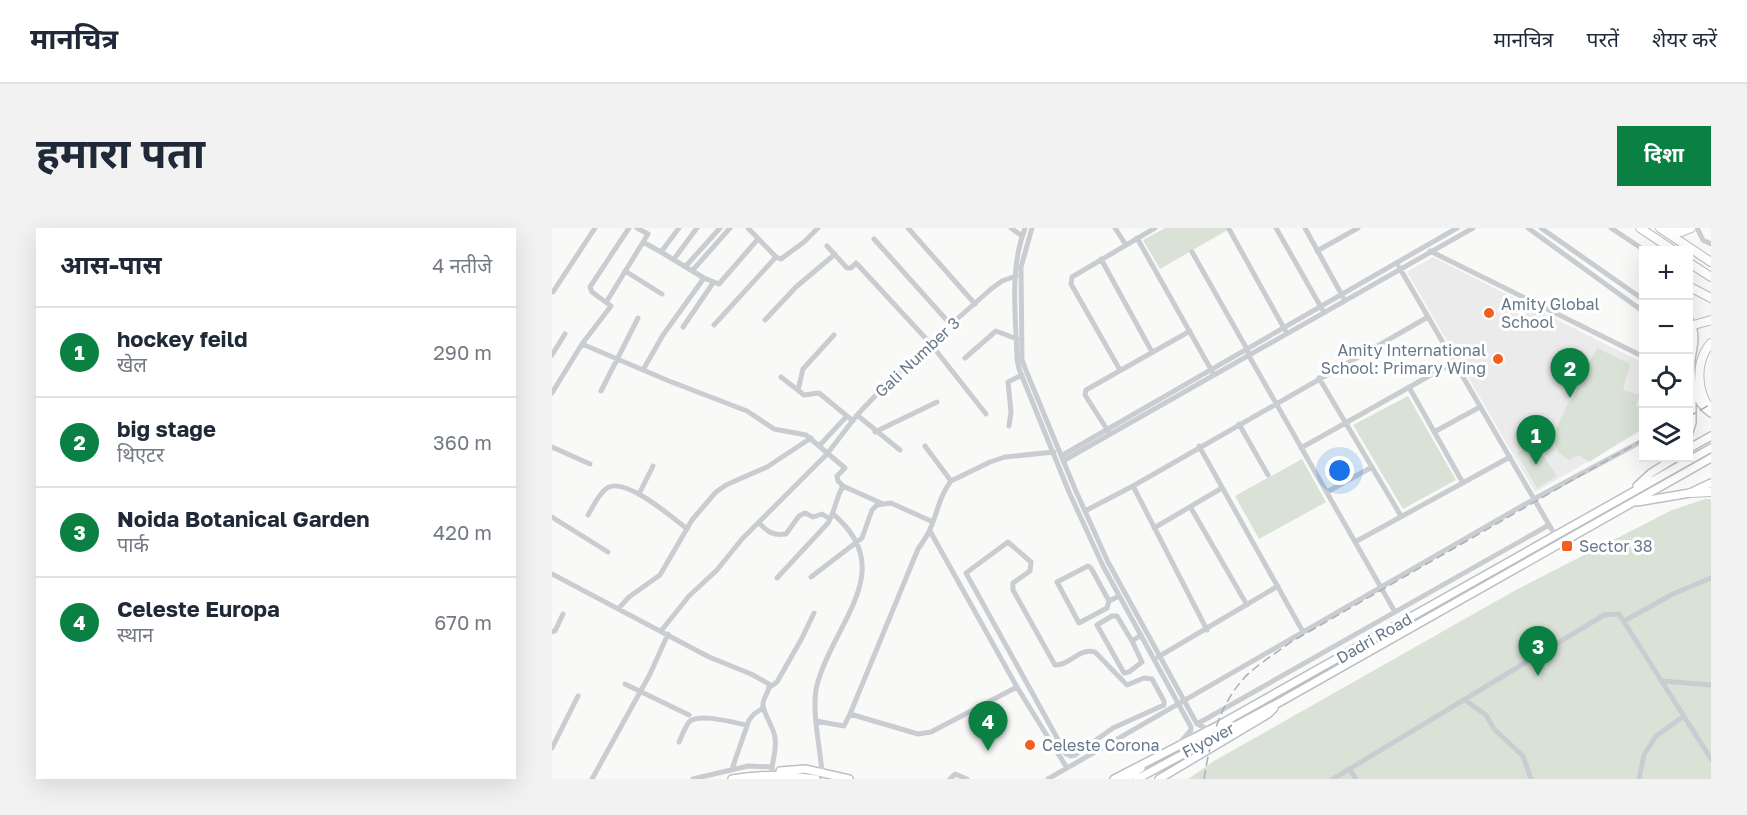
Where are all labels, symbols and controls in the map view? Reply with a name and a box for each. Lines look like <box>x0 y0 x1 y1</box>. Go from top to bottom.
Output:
text: मानचित्र <box>30 22 118 55</box>
text: मानचित्र <box>1493 26 1553 52</box>
text: परतें <box>1586 26 1619 52</box>
text: शेयर करें <box>1652 26 1717 52</box>
button: दिशा <box>1617 126 1711 186</box>
text: हमारा पता <box>36 127 205 177</box>
map controls <box>1639 246 1693 462</box>
button: + <box>1639 246 1693 300</box>
text: आस-पास <box>60 249 162 280</box>
text: 4 नतीजे <box>432 253 492 277</box>
place label: Amity Global School <box>1501 294 1600 332</box>
button: − <box>1639 300 1693 354</box>
marker: Amity Global School <box>1482 306 1496 320</box>
street label: Gali Number 3 <box>871 313 963 401</box>
text: hockey feild <box>117 325 247 352</box>
text: 1 <box>74 340 85 364</box>
text: 290 m <box>433 340 492 364</box>
place label: Amity International School: Primary Wing <box>1321 340 1486 378</box>
pin: 2 <box>1550 348 1590 398</box>
text: खेल <box>117 352 147 376</box>
marker: Amity International School: Primary Wing <box>1491 352 1505 366</box>
button: locate <box>1639 354 1693 408</box>
button: layers <box>1639 408 1693 462</box>
text: big stage <box>117 415 216 442</box>
pin: 1 <box>1516 416 1556 465</box>
text: 2 <box>73 430 86 454</box>
text: 360 m <box>433 430 492 454</box>
text: थिएटर <box>117 442 164 466</box>
your location <box>1325 456 1354 485</box>
text: Noida Botanical Garden <box>117 505 370 532</box>
text: 3 <box>73 520 86 544</box>
text: 420 m <box>433 520 492 544</box>
text: पार्क <box>117 532 149 556</box>
place label: Sector 38 <box>1579 536 1653 556</box>
marker: Sector 38 <box>1560 539 1574 553</box>
text: Celeste Europa <box>117 595 280 622</box>
street label: Dadri Road <box>1333 608 1415 668</box>
text: 4 <box>73 610 86 634</box>
text: 670 m <box>434 610 492 634</box>
text: स्थान <box>117 622 153 646</box>
pin: 3 <box>1518 626 1558 676</box>
pin: 4 <box>968 702 1008 751</box>
street label: Flyover <box>1178 718 1238 762</box>
place label: Celeste Corona <box>1042 735 1160 755</box>
marker: Celeste Corona <box>1023 738 1037 752</box>

